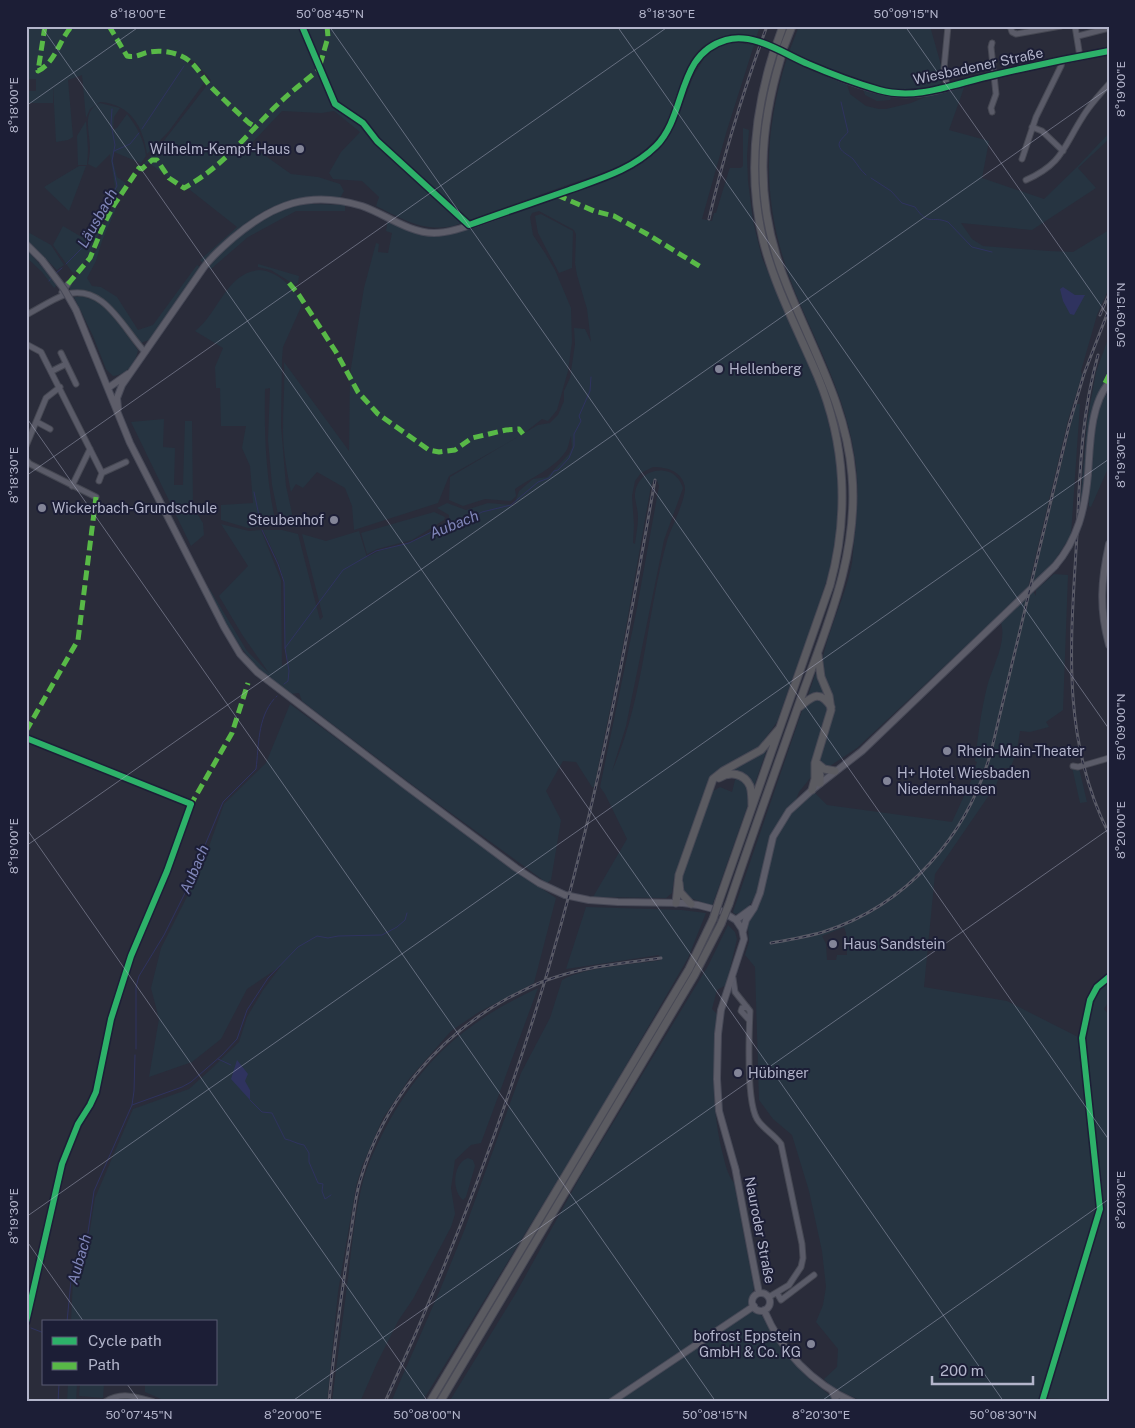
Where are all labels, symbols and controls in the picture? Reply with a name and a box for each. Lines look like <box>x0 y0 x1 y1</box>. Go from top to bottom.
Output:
text: 8°18'00"E <box>110 7 166 21</box>
text: 50°08'45"N <box>296 7 364 21</box>
text: 8°18'30"E <box>639 7 695 21</box>
text: 50°09'15"N <box>873 7 939 21</box>
street label: Wiesbadener Straße <box>911 44 1045 88</box>
text: 8°19'00"E <box>1114 61 1128 117</box>
text: 8°18'00"E <box>7 77 21 133</box>
place label: Wilhelm-Kempf-Haus <box>150 141 290 157</box>
marker: Wilhelm-Kempf-Haus <box>294 143 306 155</box>
water label: Läusbach <box>74 186 120 250</box>
text: 50°09'15"N <box>1114 282 1128 348</box>
place label: Hellenberg <box>729 361 802 377</box>
marker: Hellenberg <box>713 363 725 375</box>
text: 8°19'30"E <box>1114 432 1128 488</box>
text: 8°18'30"E <box>7 447 21 503</box>
place label: Wickerbach-Grundschule <box>52 500 217 516</box>
marker: Wickerbach-Grundschule <box>36 502 48 514</box>
water label: Aubach <box>427 506 481 542</box>
place label: Steubenhof <box>248 512 324 528</box>
marker: Steubenhof <box>328 514 340 526</box>
text: 50°09'00"N <box>1114 693 1128 761</box>
place label: Rhein-Main-Theater <box>957 743 1085 759</box>
marker: Rhein-Main-Theater <box>941 745 953 757</box>
place label: H+ Hotel Wiesbaden Niedernhausen <box>897 765 1030 797</box>
marker: H+ Hotel Wiesbaden Niedernhausen <box>881 775 893 787</box>
text: 8°20'00"E <box>1114 801 1128 859</box>
text: 8°19'00"E <box>7 818 21 874</box>
water label: Aubach <box>176 842 212 896</box>
place label: Haus Sandstein <box>843 936 945 952</box>
marker: Haus Sandstein <box>827 938 839 950</box>
place label: Hübinger <box>748 1065 809 1081</box>
marker: Hübinger <box>732 1067 744 1079</box>
text: 8°20'30"E <box>1114 1171 1128 1229</box>
street label: Nauroder Straße <box>742 1175 778 1285</box>
text: 8°19'30"E <box>7 1188 21 1244</box>
water label: Aubach <box>64 1232 94 1286</box>
legend <box>42 1320 218 1386</box>
place label: bofrost Eppstein GmbH & Co. KG <box>694 1328 801 1360</box>
text: Cycle path <box>88 1332 162 1349</box>
marker: bofrost Eppstein GmbH & Co. KG <box>805 1338 817 1350</box>
scale bar <box>932 1353 1034 1385</box>
text: Path <box>88 1356 120 1373</box>
text: 200 m <box>940 1362 984 1379</box>
text: 50°07'45"N <box>105 1408 173 1422</box>
text: 8°20'00"E <box>264 1408 322 1422</box>
text: 50°08'00"N <box>393 1408 461 1422</box>
text: 50°08'15"N <box>682 1408 748 1422</box>
text: 8°20'30"E <box>792 1408 850 1422</box>
text: 50°08'30"N <box>969 1408 1037 1422</box>

